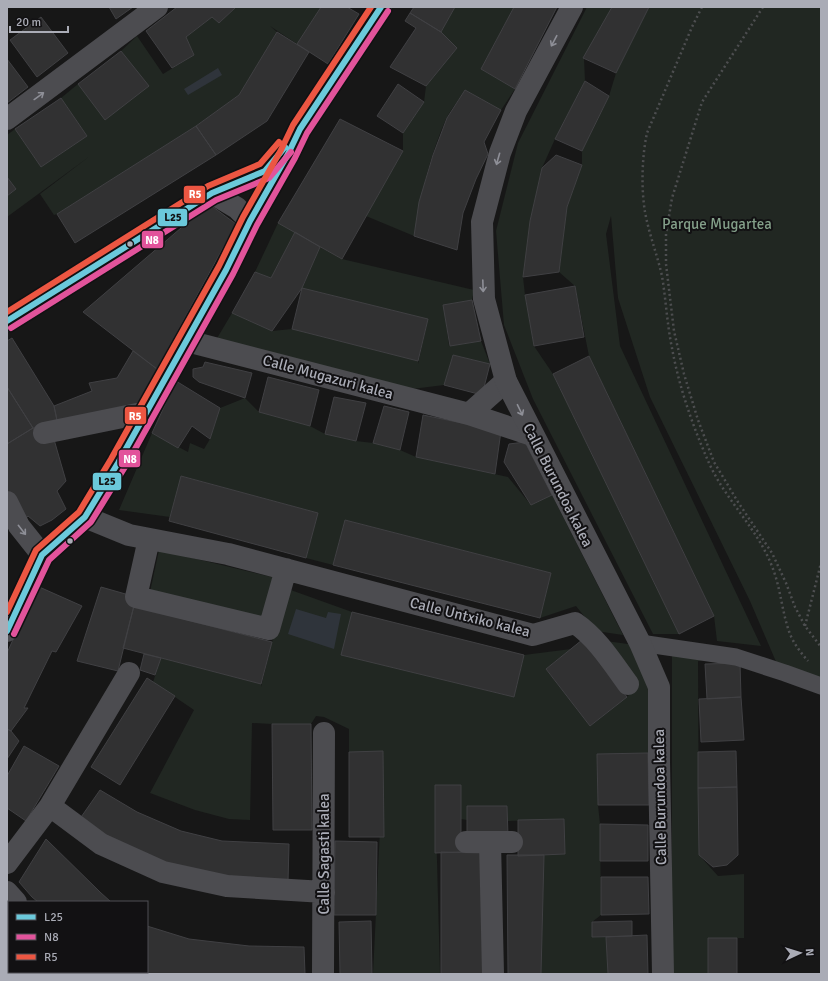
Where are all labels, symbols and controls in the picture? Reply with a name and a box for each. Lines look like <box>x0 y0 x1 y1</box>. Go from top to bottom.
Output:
scale bar <box>10 8 68 34</box>
text: 20 m <box>16 15 41 30</box>
one-way arrow <box>549 35 557 47</box>
one-way arrow <box>33 92 44 100</box>
one-way arrow <box>494 152 502 165</box>
line badge: R5 <box>183 185 206 204</box>
text: R5 <box>189 188 201 201</box>
line badge: L25 <box>157 208 188 227</box>
text: L25 <box>164 211 182 224</box>
park label: Parque Mugartea <box>662 215 772 233</box>
line badge: N8 <box>141 230 164 249</box>
text: N8 <box>145 234 159 247</box>
unlabelled marker <box>125 239 135 249</box>
one-way arrow <box>480 279 487 292</box>
street label: Calle Mugazuri kalea <box>261 351 395 403</box>
one-way arrow <box>517 404 524 416</box>
line badge: R5 <box>124 406 147 425</box>
text: R5 <box>129 410 141 423</box>
street label: Calle Burundoa kalea <box>519 420 597 550</box>
line badge: N8 <box>118 449 141 468</box>
text: N8 <box>123 453 137 466</box>
line badge: L25 <box>92 472 122 491</box>
text: L25 <box>98 475 116 488</box>
one-way arrow <box>18 525 26 536</box>
unlabelled marker <box>65 536 75 546</box>
street label: Calle Untxiko kalea <box>408 593 532 641</box>
street label: Calle Burundoa kalea <box>650 729 670 865</box>
street label: Calle Sagasti kalea <box>315 793 333 915</box>
legend <box>8 901 148 973</box>
text: L25 <box>44 910 63 925</box>
text: N8 <box>44 930 59 945</box>
north arrow <box>780 933 820 973</box>
text: N <box>803 948 816 957</box>
text: R5 <box>44 950 58 965</box>

